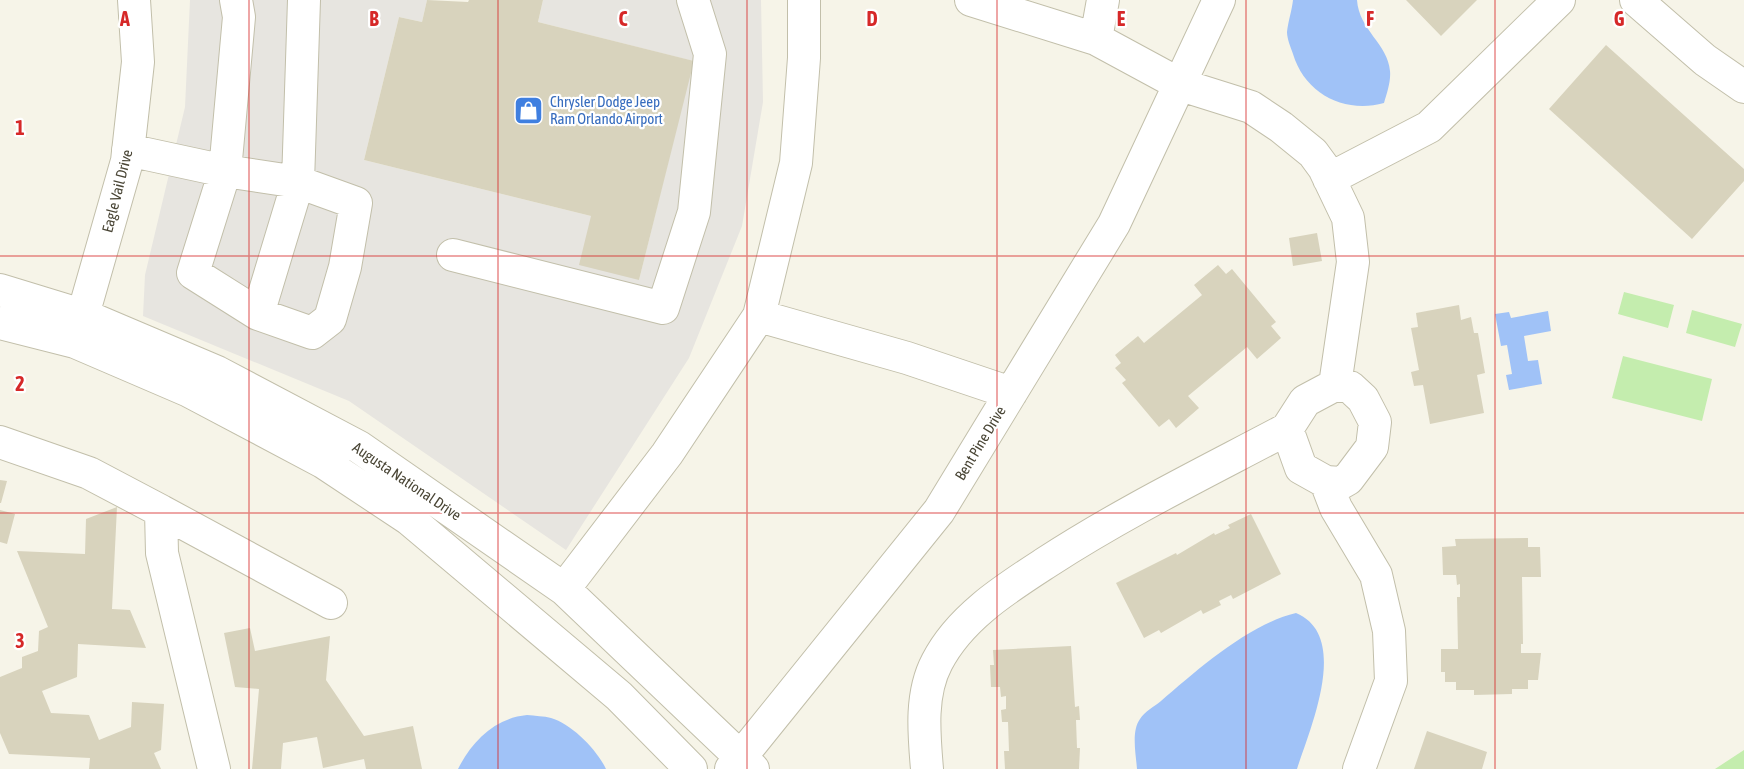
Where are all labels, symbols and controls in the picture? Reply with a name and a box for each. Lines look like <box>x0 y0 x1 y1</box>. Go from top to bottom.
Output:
text: A <box>119 7 130 30</box>
text: B <box>369 7 379 30</box>
text: C <box>619 7 628 30</box>
text: D <box>866 7 878 30</box>
text: E <box>1117 7 1126 30</box>
text: F <box>1366 7 1374 30</box>
text: G <box>1614 7 1625 30</box>
place label: Chrysler Dodge Jeep Ram Orlando Airport <box>550 93 663 127</box>
shop icon: Chrysler Dodge Jeep Ram Orlando Airport <box>513 94 545 126</box>
text: 1 <box>15 116 25 139</box>
street label: Eagle Vail Drive <box>98 148 136 234</box>
text: 2 <box>15 372 25 395</box>
street label: Bent Pine Drive <box>951 403 1009 483</box>
street label: Augusta National Drive <box>350 438 465 524</box>
text: 3 <box>15 629 25 652</box>

